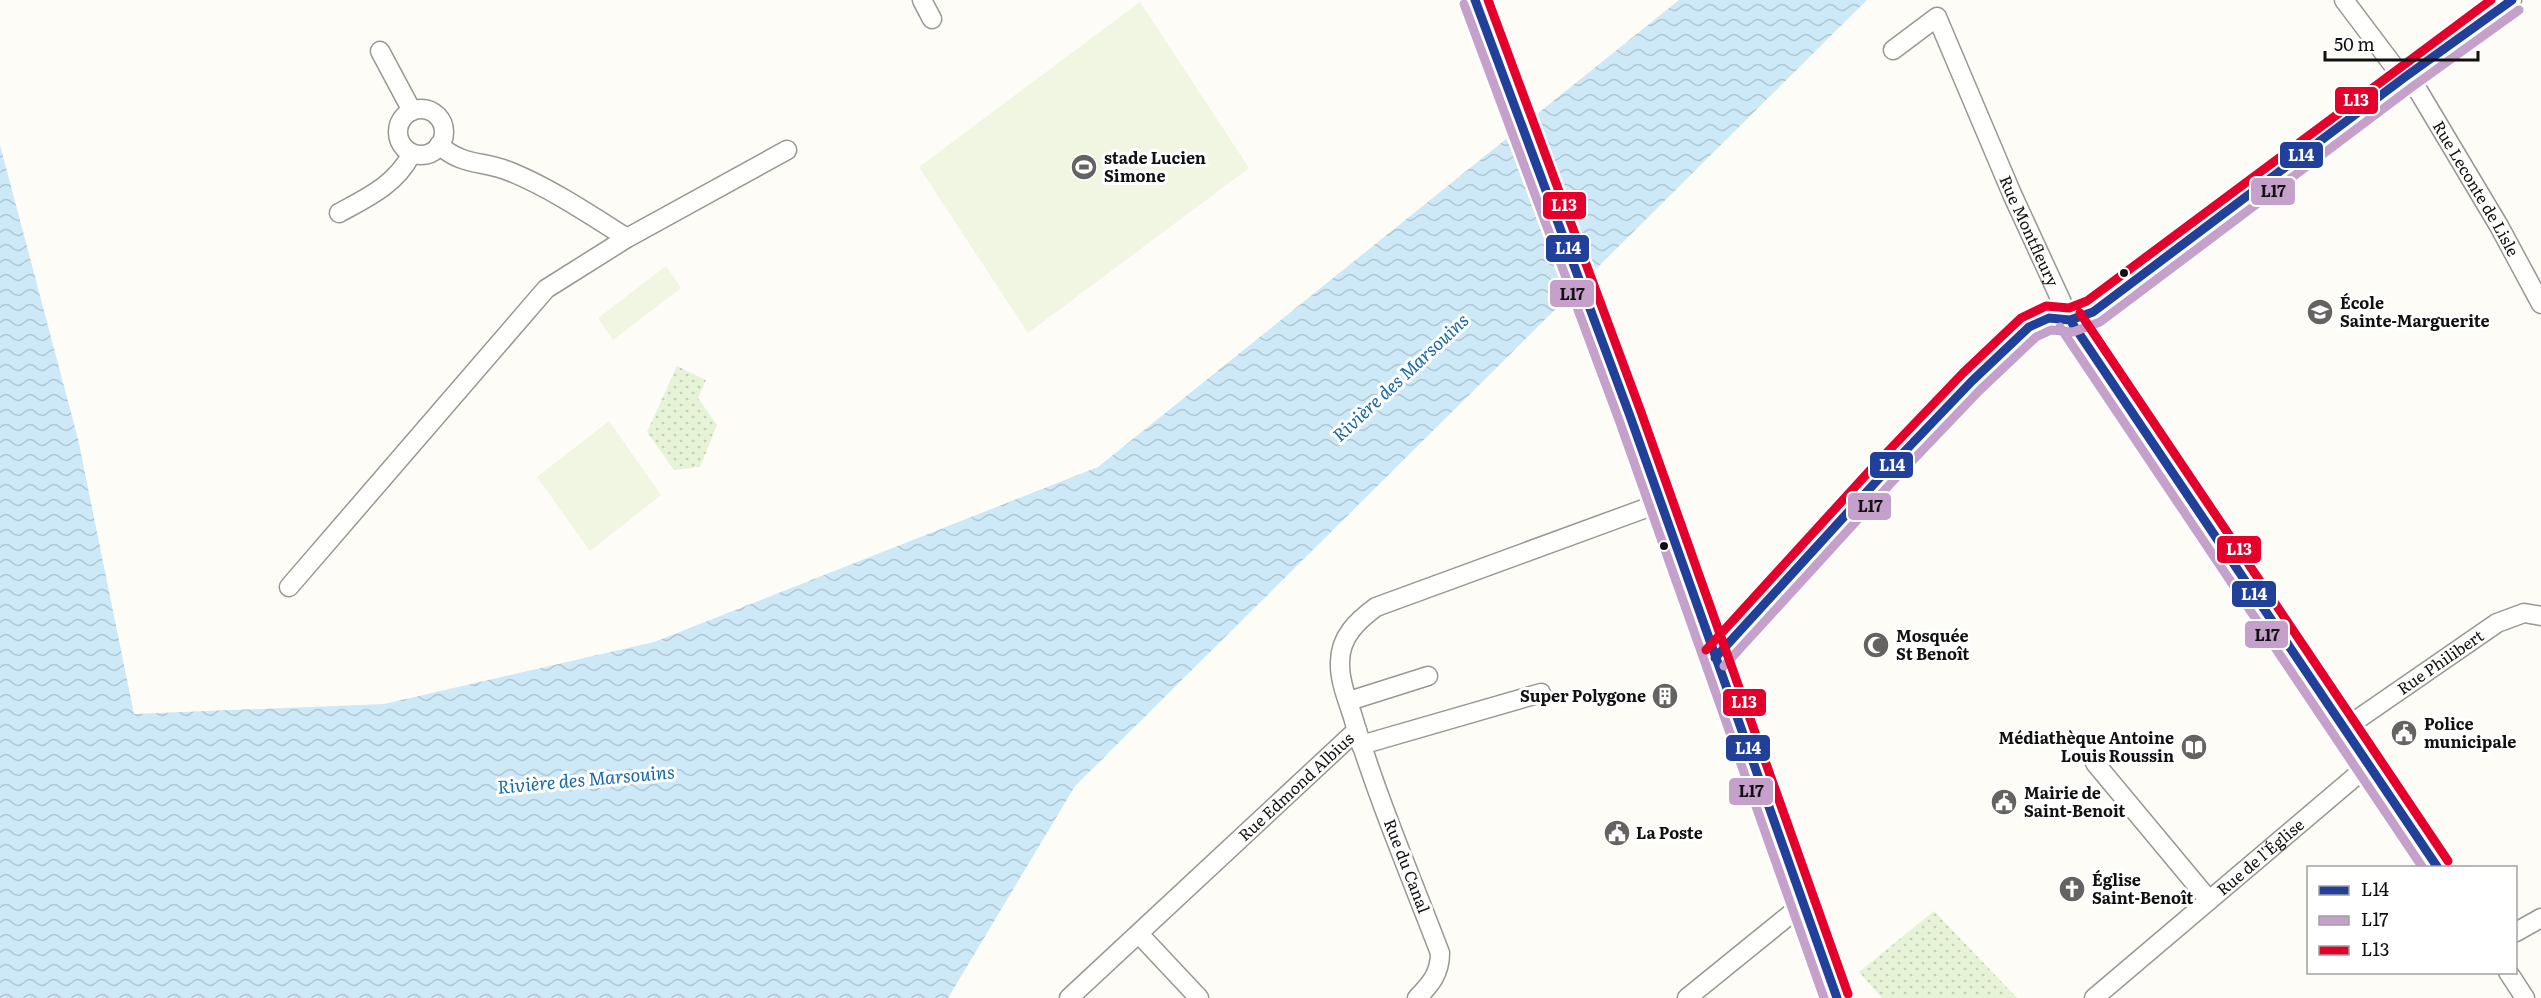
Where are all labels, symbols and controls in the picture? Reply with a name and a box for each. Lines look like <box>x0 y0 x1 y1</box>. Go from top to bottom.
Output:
scale bar <box>2325 24 2478 62</box>
text: 50 m <box>2334 30 2375 57</box>
line badge: L13 <box>2334 86 2379 115</box>
text: L13 <box>2343 87 2369 111</box>
street label: Rue Leconte de Lisle <box>2428 116 2526 260</box>
line badge: L14 <box>2279 141 2324 169</box>
text: L14 <box>2288 142 2314 166</box>
place label: stade Lucien Simone <box>1104 145 1206 187</box>
sports icon: stade Lucien Simone <box>1069 152 1099 182</box>
street label: Rue Montfleury <box>1994 171 2066 291</box>
line badge: L17 <box>2250 177 2296 206</box>
text: L17 <box>2260 178 2286 202</box>
line badge: L13 <box>1542 191 1587 220</box>
text: L13 <box>1551 192 1577 216</box>
line badge: L14 <box>1545 234 1590 263</box>
text: L14 <box>1555 235 1581 259</box>
unlabelled marker <box>2118 267 2130 279</box>
line badge: L17 <box>1549 279 1595 308</box>
text: L17 <box>1559 281 1585 305</box>
place label: École Sainte-Marguerite <box>2340 290 2490 332</box>
school or university icon: École Sainte-Marguerite <box>2305 297 2335 327</box>
water label: Rivière des Marsouins <box>1326 306 1474 447</box>
line badge: L14 <box>1869 451 1914 479</box>
text: L14 <box>1879 452 1905 476</box>
line badge: L17 <box>1847 492 1892 521</box>
text: L17 <box>1857 493 1883 517</box>
line badge: L13 <box>2216 535 2262 564</box>
text: L13 <box>2226 536 2252 560</box>
unlabelled marker <box>1658 540 1670 552</box>
line badge: L14 <box>2231 580 2277 608</box>
text: L14 <box>2241 581 2267 605</box>
line badge: L17 <box>2244 620 2289 649</box>
text: L17 <box>2254 622 2280 646</box>
place label: Mosquée St Benoît <box>1896 623 1969 665</box>
street label: Rue Philibert <box>2392 623 2488 700</box>
mosque icon: Mosquée St Benoît <box>1861 630 1891 660</box>
building icon: Super Polygone <box>1650 681 1680 711</box>
place label: Super Polygone <box>1520 683 1646 707</box>
line badge: L13 <box>1722 688 1767 717</box>
text: L13 <box>1731 689 1757 713</box>
place label: Police municipale <box>2424 711 2516 753</box>
public building icon: Police municipale <box>2389 718 2419 748</box>
place label: Médiathèque Antoine Louis Roussin <box>1999 725 2174 767</box>
street label: Rue Edmond Albius <box>1232 726 1358 846</box>
library icon: Médiathèque Antoine Louis Roussin <box>2179 732 2209 762</box>
line badge: L14 <box>1725 734 1771 762</box>
text: L14 <box>1735 735 1761 759</box>
water label: Rivière des Marsouins <box>496 757 676 800</box>
line badge: L17 <box>1728 777 1774 806</box>
text: L17 <box>1738 778 1764 802</box>
place label: Mairie de Saint-Benoit <box>2024 780 2125 822</box>
public building icon: Mairie de Saint-Benoit <box>1989 787 2019 817</box>
street label: Rue de l'Église <box>2211 812 2309 900</box>
street label: Rue du Canal <box>1379 815 1437 916</box>
public building icon: La Poste <box>1602 818 1632 848</box>
place label: La Poste <box>1636 820 1703 844</box>
legend <box>2307 866 2517 974</box>
place label: Église Saint-Benoît <box>2092 867 2193 909</box>
church icon: Église Saint-Benoît <box>2057 874 2087 904</box>
text: L14 <box>2361 875 2389 902</box>
text: L17 <box>2361 905 2388 932</box>
text: L13 <box>2361 935 2390 962</box>

